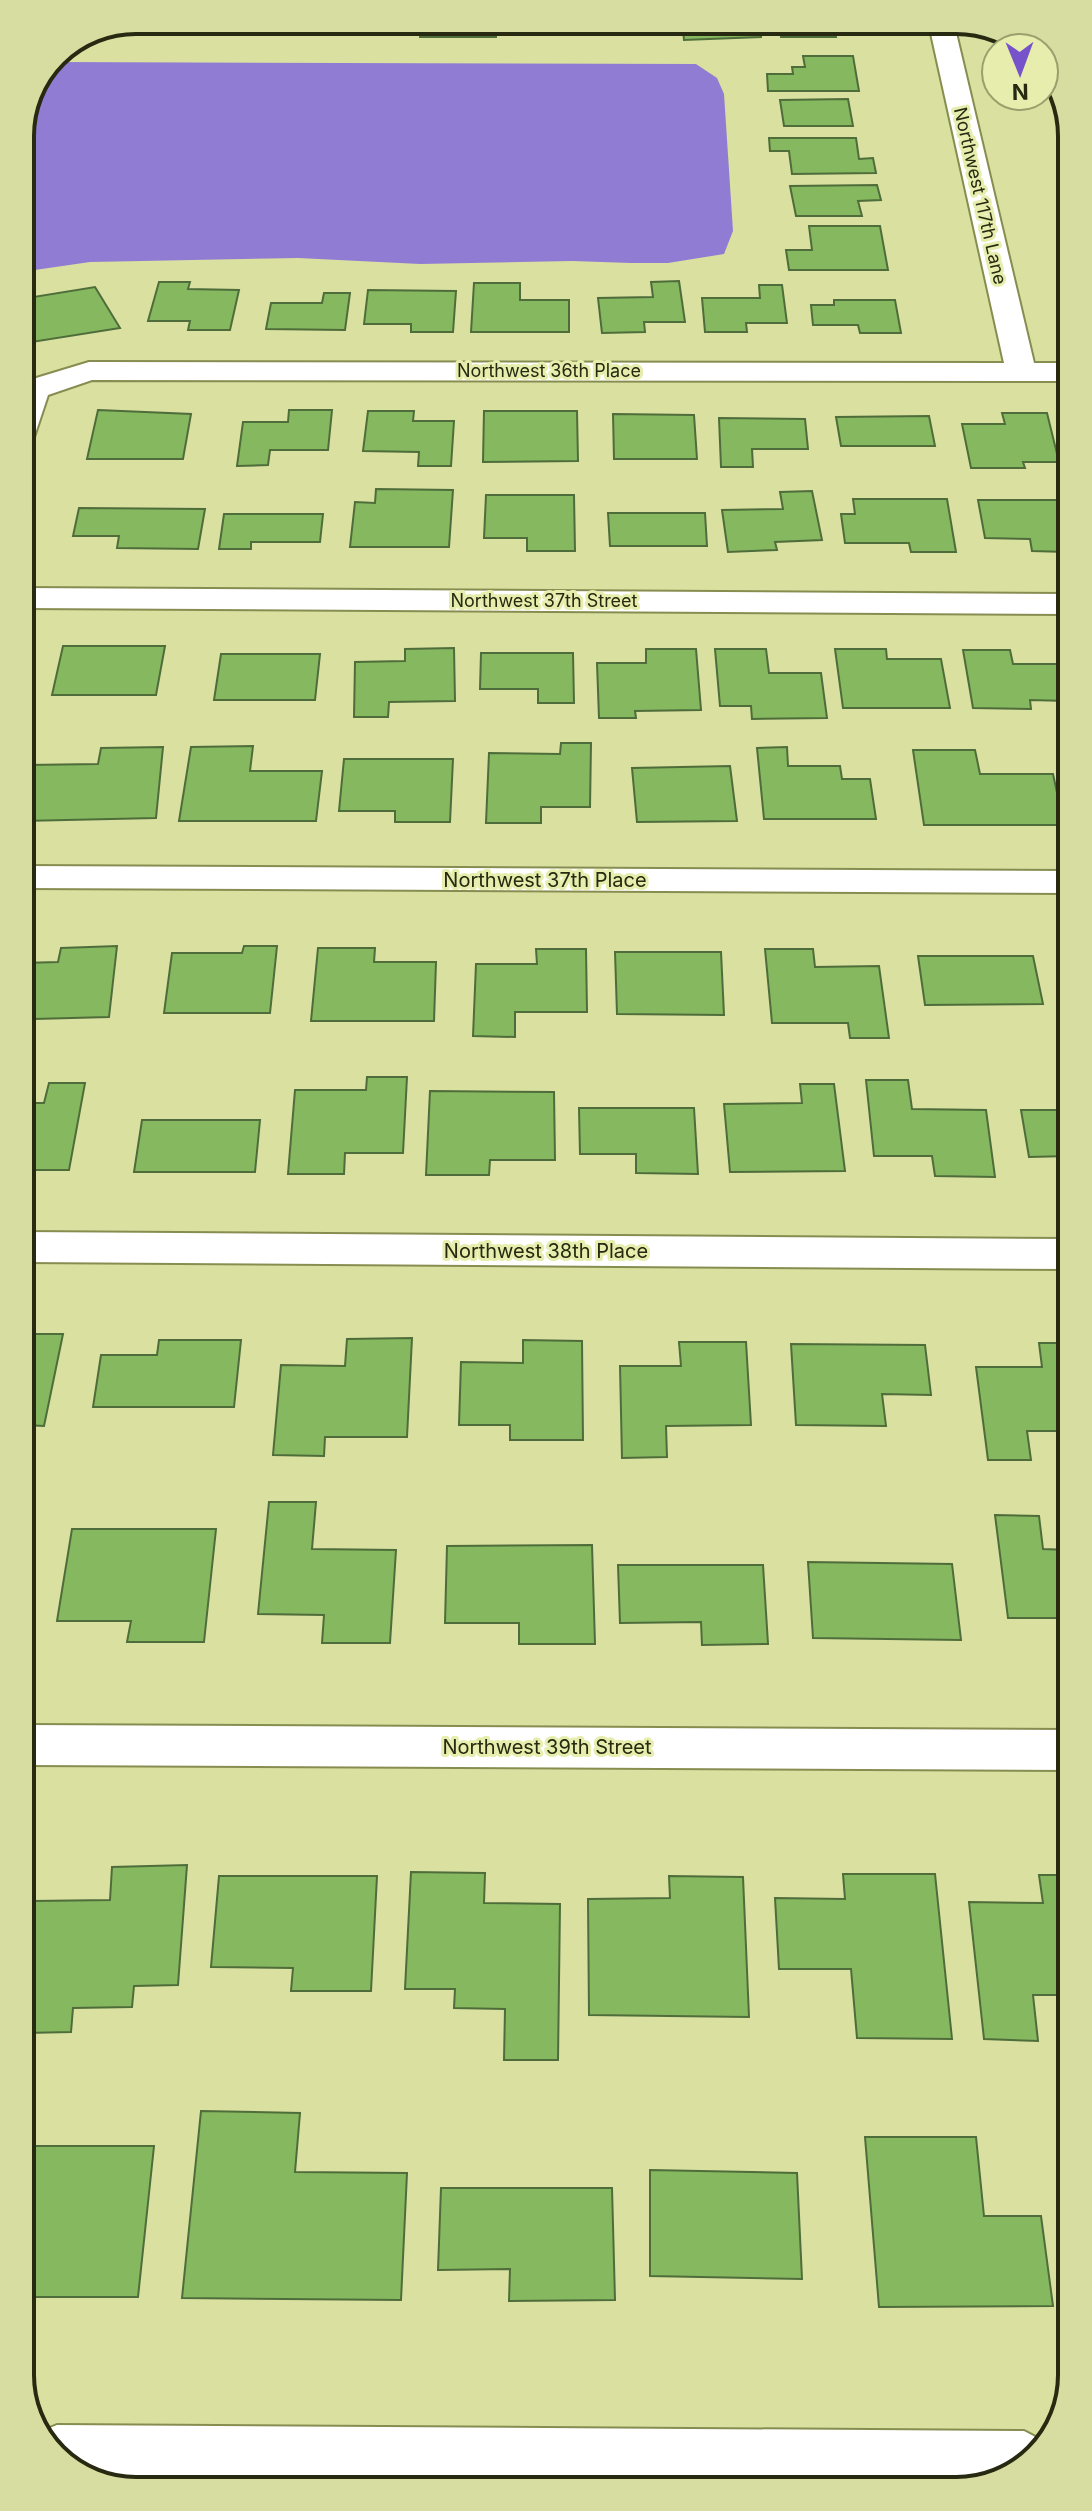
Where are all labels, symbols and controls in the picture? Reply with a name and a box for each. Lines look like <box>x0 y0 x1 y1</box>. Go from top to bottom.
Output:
north arrow <box>980 32 1060 112</box>
text: N <box>1012 79 1029 105</box>
street label: Northwest 117th Lane <box>950 105 1011 286</box>
street label: Northwest 36th Place <box>457 360 641 381</box>
street label: Northwest 37th Street <box>451 590 638 611</box>
street label: Northwest 37th Place <box>443 868 647 892</box>
street label: Northwest 38th Place <box>444 1239 648 1263</box>
street label: Northwest 39th Street <box>442 1735 652 1759</box>

